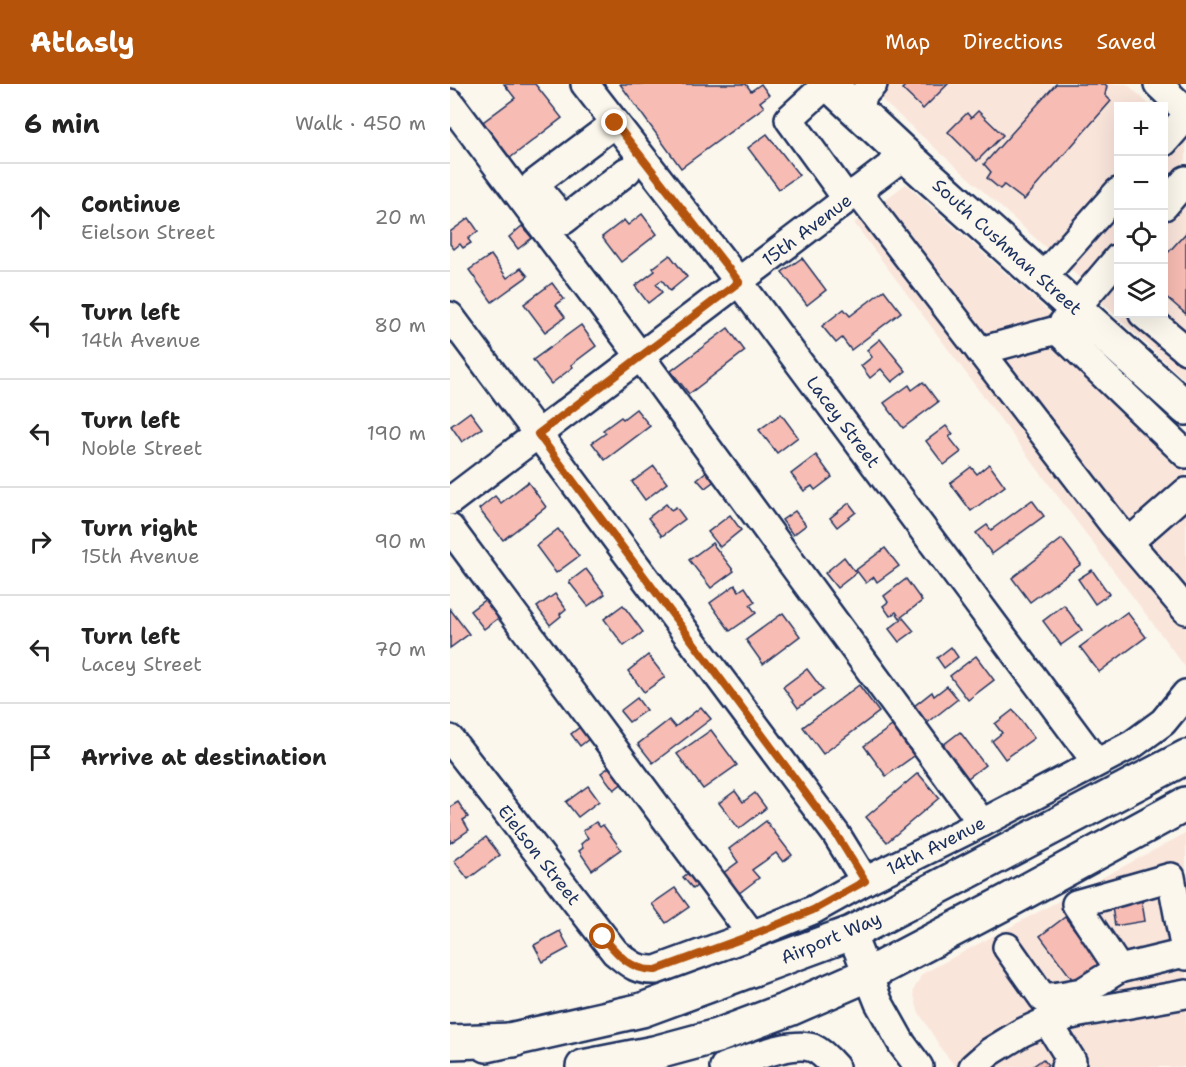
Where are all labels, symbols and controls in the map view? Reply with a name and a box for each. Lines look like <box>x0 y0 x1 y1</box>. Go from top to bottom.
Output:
text: Atlasly <box>30 23 135 61</box>
text: Map <box>885 28 930 56</box>
text: Directions <box>963 28 1063 56</box>
text: Saved <box>1096 28 1156 56</box>
map controls <box>1114 102 1168 318</box>
button: + <box>1114 102 1168 156</box>
text: 6 min <box>24 106 100 141</box>
route end <box>601 109 627 135</box>
text: Walk · 450 m <box>295 110 426 136</box>
button: − <box>1114 156 1168 210</box>
street label: South Cushman Street <box>927 173 1087 321</box>
street label: 15th Avenue <box>757 188 857 272</box>
text: Continue <box>81 190 181 219</box>
icon: ahead <box>24 201 57 234</box>
text: 20 m <box>375 204 426 230</box>
button: locate <box>1114 210 1168 264</box>
text: Eielson Street <box>81 219 215 245</box>
button: layers <box>1114 264 1168 318</box>
text: Turn left <box>81 298 180 327</box>
icon: left <box>24 309 57 342</box>
text: 80 m <box>374 312 426 338</box>
text: 14th Avenue <box>81 327 201 353</box>
street label: Lacey Street <box>801 371 885 473</box>
text: Turn left <box>81 406 180 435</box>
icon: left <box>24 417 57 450</box>
text: 190 m <box>367 420 426 446</box>
text: Noble Street <box>81 435 203 461</box>
text: Turn right <box>81 514 198 543</box>
icon: right <box>24 525 57 558</box>
text: 90 m <box>374 528 426 554</box>
text: 15th Avenue <box>81 543 200 569</box>
text: Turn left <box>81 622 180 651</box>
icon: left <box>24 633 57 666</box>
text: 70 m <box>374 636 426 662</box>
text: Lacey Street <box>81 651 202 677</box>
icon: arrive <box>24 741 57 774</box>
text: Arrive at destination <box>81 743 327 772</box>
street label: Eielson Street <box>492 800 586 910</box>
street label: 14th Avenue <box>883 811 989 881</box>
street label: Airport Way <box>777 906 885 970</box>
route start <box>589 923 615 949</box>

